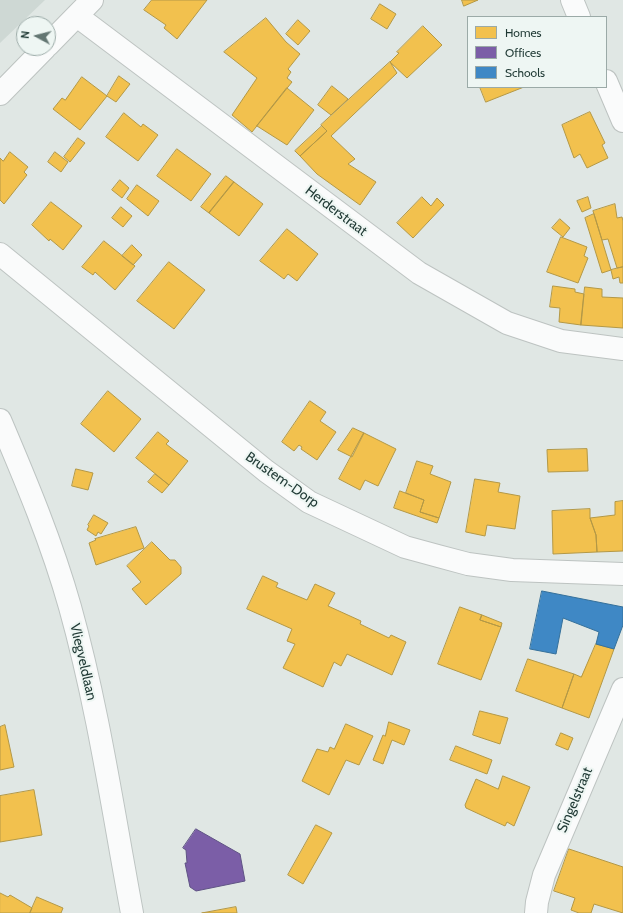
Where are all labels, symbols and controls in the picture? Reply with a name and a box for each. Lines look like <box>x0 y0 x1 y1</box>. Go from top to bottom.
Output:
north arrow <box>16 16 56 56</box>
legend <box>467 16 607 88</box>
text: Homes <box>505 25 542 40</box>
text: N <box>18 30 33 39</box>
text: Offices <box>505 45 541 60</box>
text: Schools <box>505 65 545 80</box>
street label: Herderstraat <box>302 182 370 240</box>
street label: Brustem-Dorp <box>242 448 322 512</box>
street label: Vliegveldlaan <box>66 622 100 702</box>
street label: Singelstraat <box>554 765 596 835</box>

